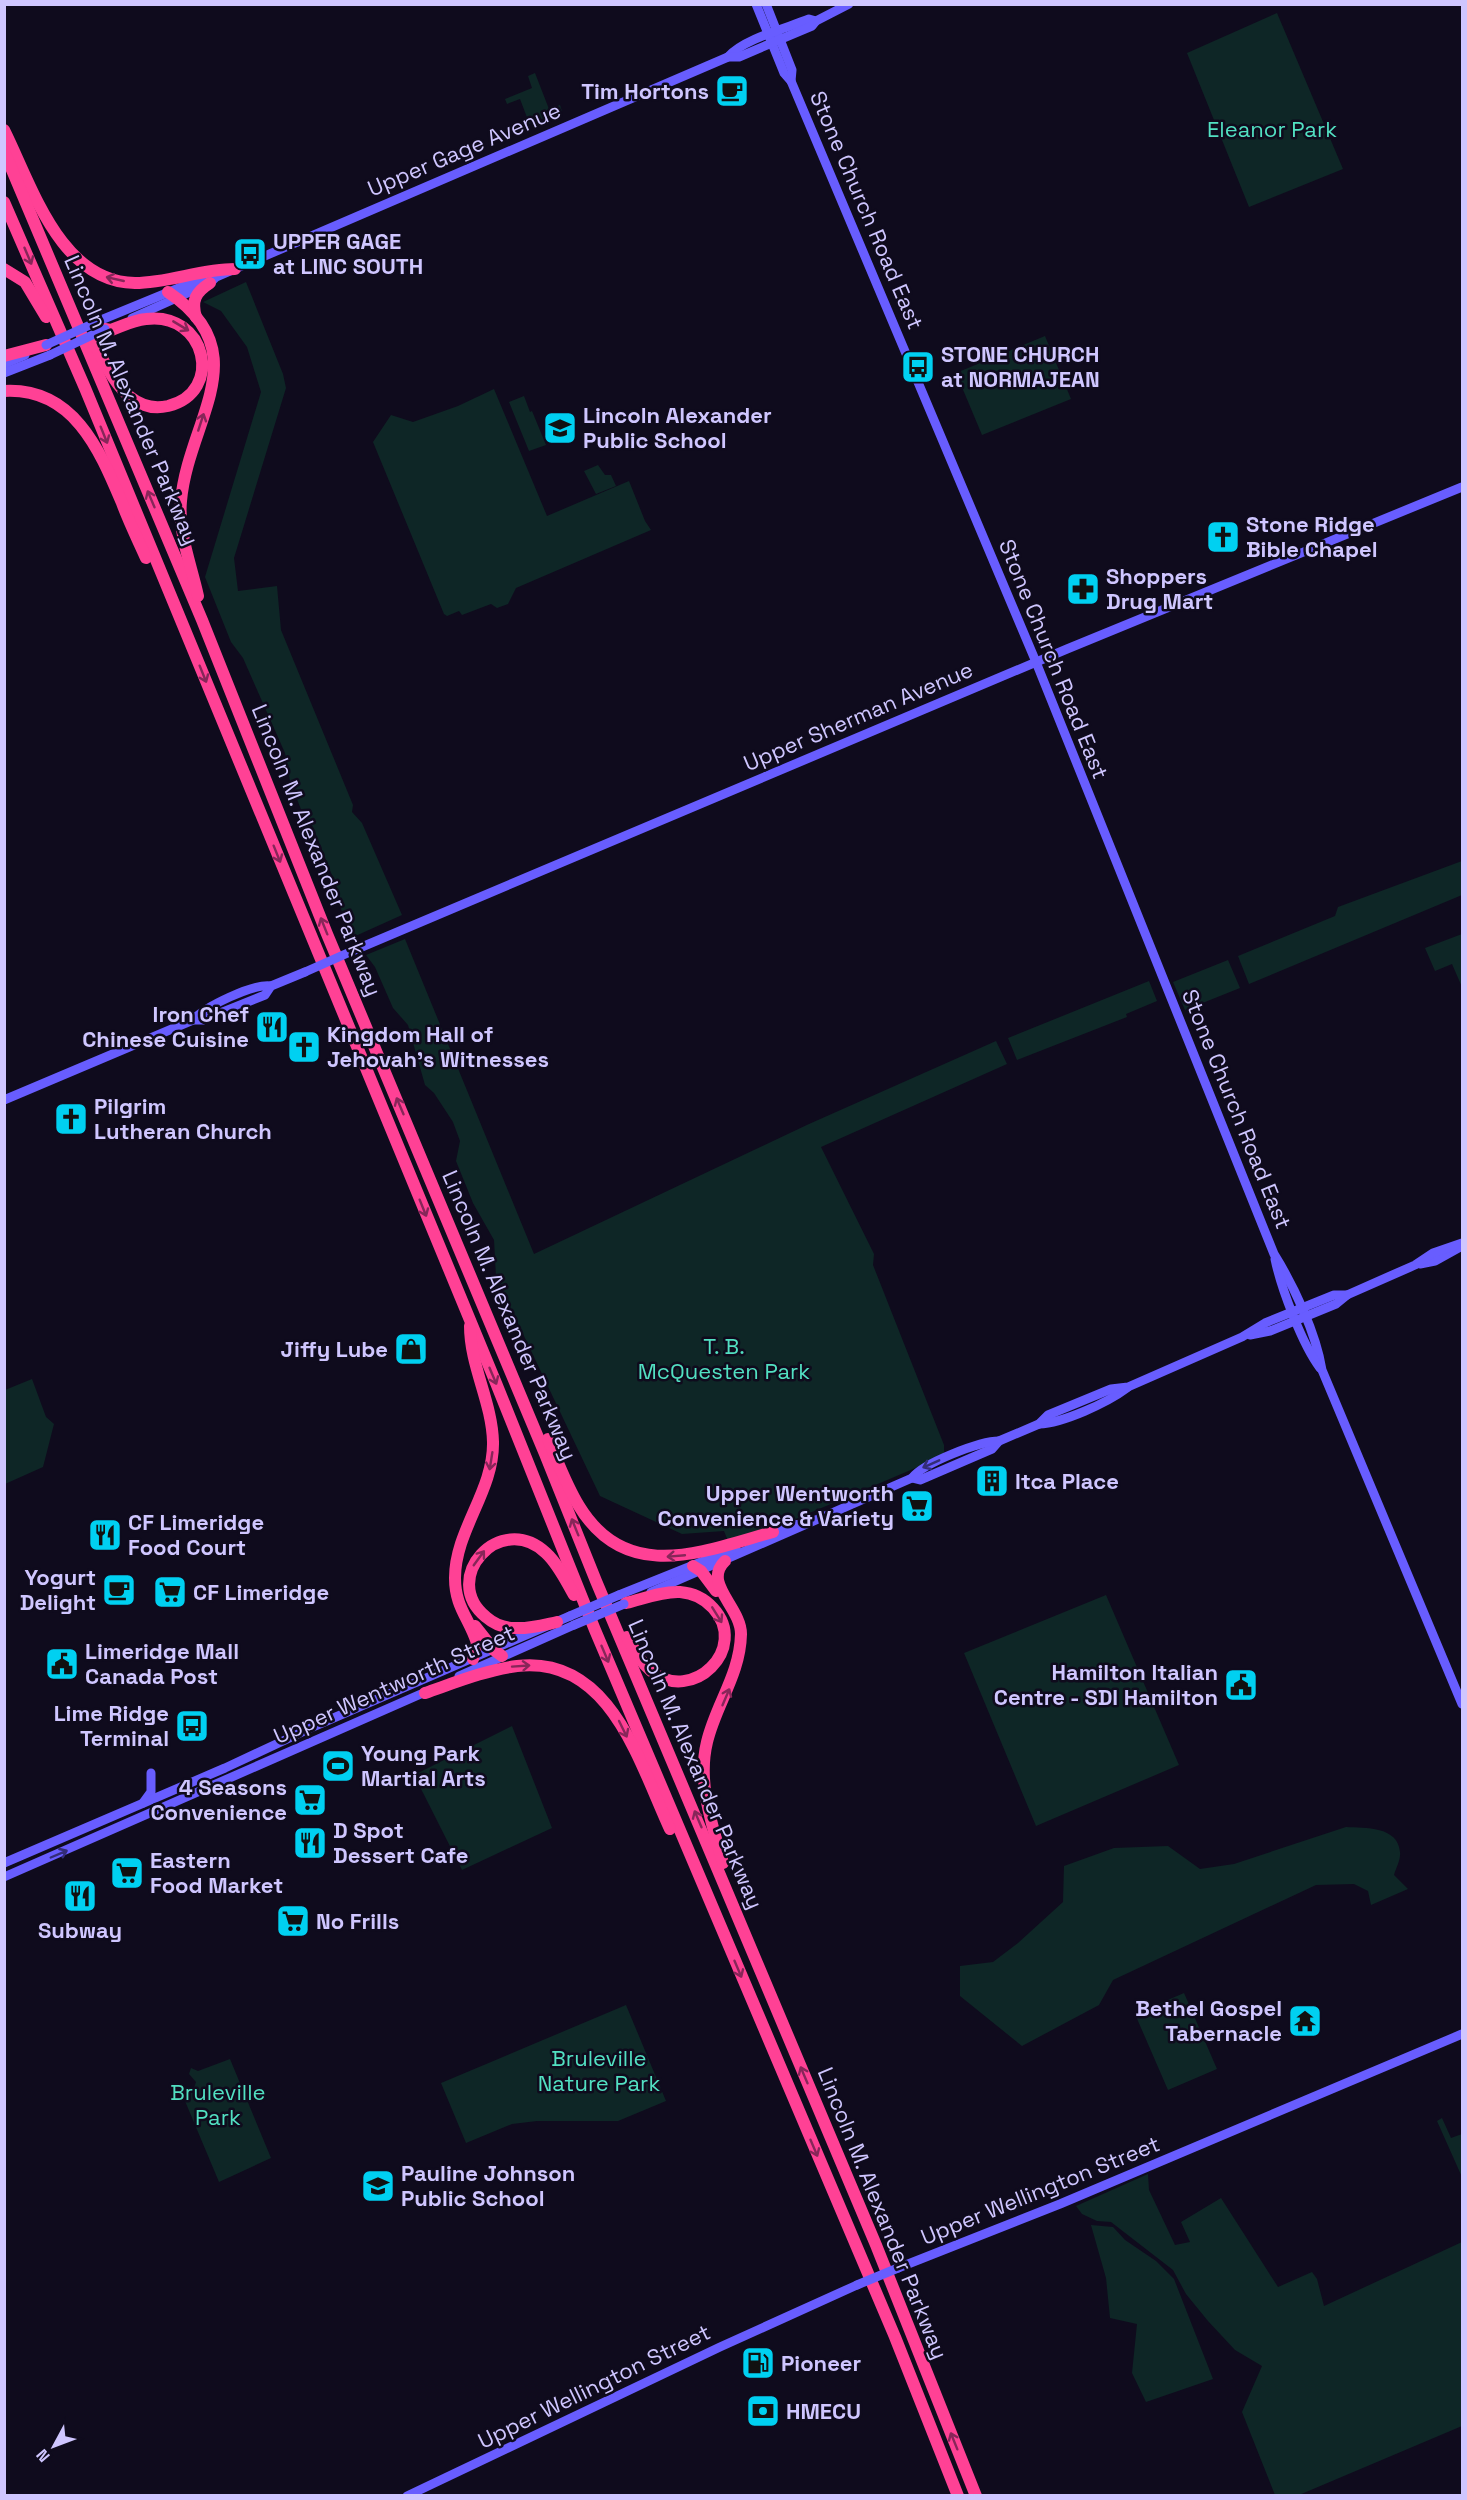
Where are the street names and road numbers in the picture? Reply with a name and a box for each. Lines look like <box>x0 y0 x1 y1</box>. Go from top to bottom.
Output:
street label: Stone Church Road East <box>804 87 930 333</box>
street label: Upper Gage Avenue <box>363 96 565 202</box>
street label: Lincoln M. Alexander Parkway <box>58 251 206 549</box>
street label: Stone Church Road East <box>993 535 1115 783</box>
street label: Upper Sherman Avenue <box>739 655 977 777</box>
street label: Lincoln M. Alexander Parkway <box>246 700 388 1000</box>
street label: Stone Church Road East <box>1176 985 1298 1233</box>
street label: Lincoln M. Alexander Parkway <box>436 1166 584 1464</box>
street label: Lincoln M. Alexander Parkway <box>622 1615 770 1913</box>
street label: Upper Wentworth Street <box>269 1618 519 1750</box>
street label: Lincoln M. Alexander Parkway <box>812 2063 954 2363</box>
street label: Upper Wellington Street <box>916 2129 1164 2251</box>
street label: Upper Wellington Street <box>473 2317 715 2455</box>

